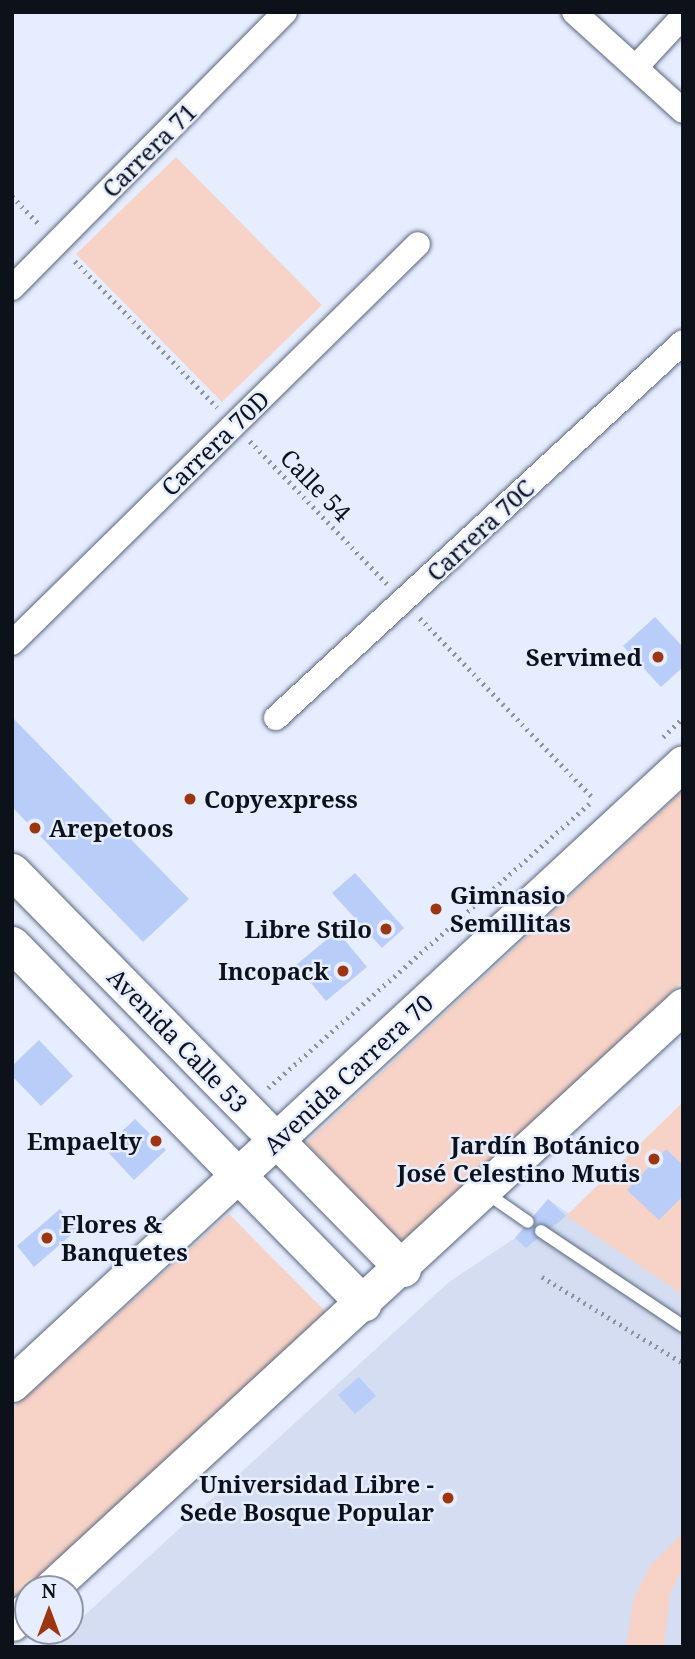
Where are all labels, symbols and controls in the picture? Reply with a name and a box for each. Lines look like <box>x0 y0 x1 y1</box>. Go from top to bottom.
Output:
street label: Carrera 71 <box>96 97 202 203</box>
street label: Carrera 70D <box>155 385 275 501</box>
street label: Calle 54 <box>275 443 357 527</box>
street label: Carrera 70C <box>421 473 539 587</box>
place label: Servimed <box>526 643 642 671</box>
marker: Servimed <box>648 647 668 667</box>
place label: Copyexpress <box>204 785 358 813</box>
marker: Copyexpress <box>182 791 198 807</box>
place label: Arepetoos <box>49 814 173 842</box>
marker: Arepetoos <box>27 820 43 836</box>
place label: Gimnasio Semillitas <box>450 881 571 937</box>
marker: Gimnasio Semillitas <box>428 901 444 917</box>
place label: Libre Stilo <box>245 915 372 943</box>
marker: Libre Stilo <box>378 921 394 937</box>
place label: Incopack <box>218 957 329 985</box>
street label: Avenida Calle 53 <box>102 962 254 1118</box>
marker: Incopack <box>335 963 351 979</box>
street label: Avenida Carrera 70 <box>257 988 439 1160</box>
place label: Empaelty <box>27 1127 142 1155</box>
place label: Jardín Botánico José Celestino Mutis <box>397 1131 640 1187</box>
marker: Empaelty <box>148 1133 164 1149</box>
marker: Jardín Botánico José Celestino Mutis <box>646 1151 662 1167</box>
place label: Flores & Banquetes <box>61 1210 188 1266</box>
marker: Flores & Banquetes <box>39 1230 55 1246</box>
place label: Universidad Libre - Sede Bosque Popular <box>180 1470 434 1526</box>
marker: Universidad Libre - Sede Bosque Popular <box>440 1490 456 1506</box>
north arrow <box>14 1575 84 1645</box>
text: N <box>42 1578 56 1604</box>

